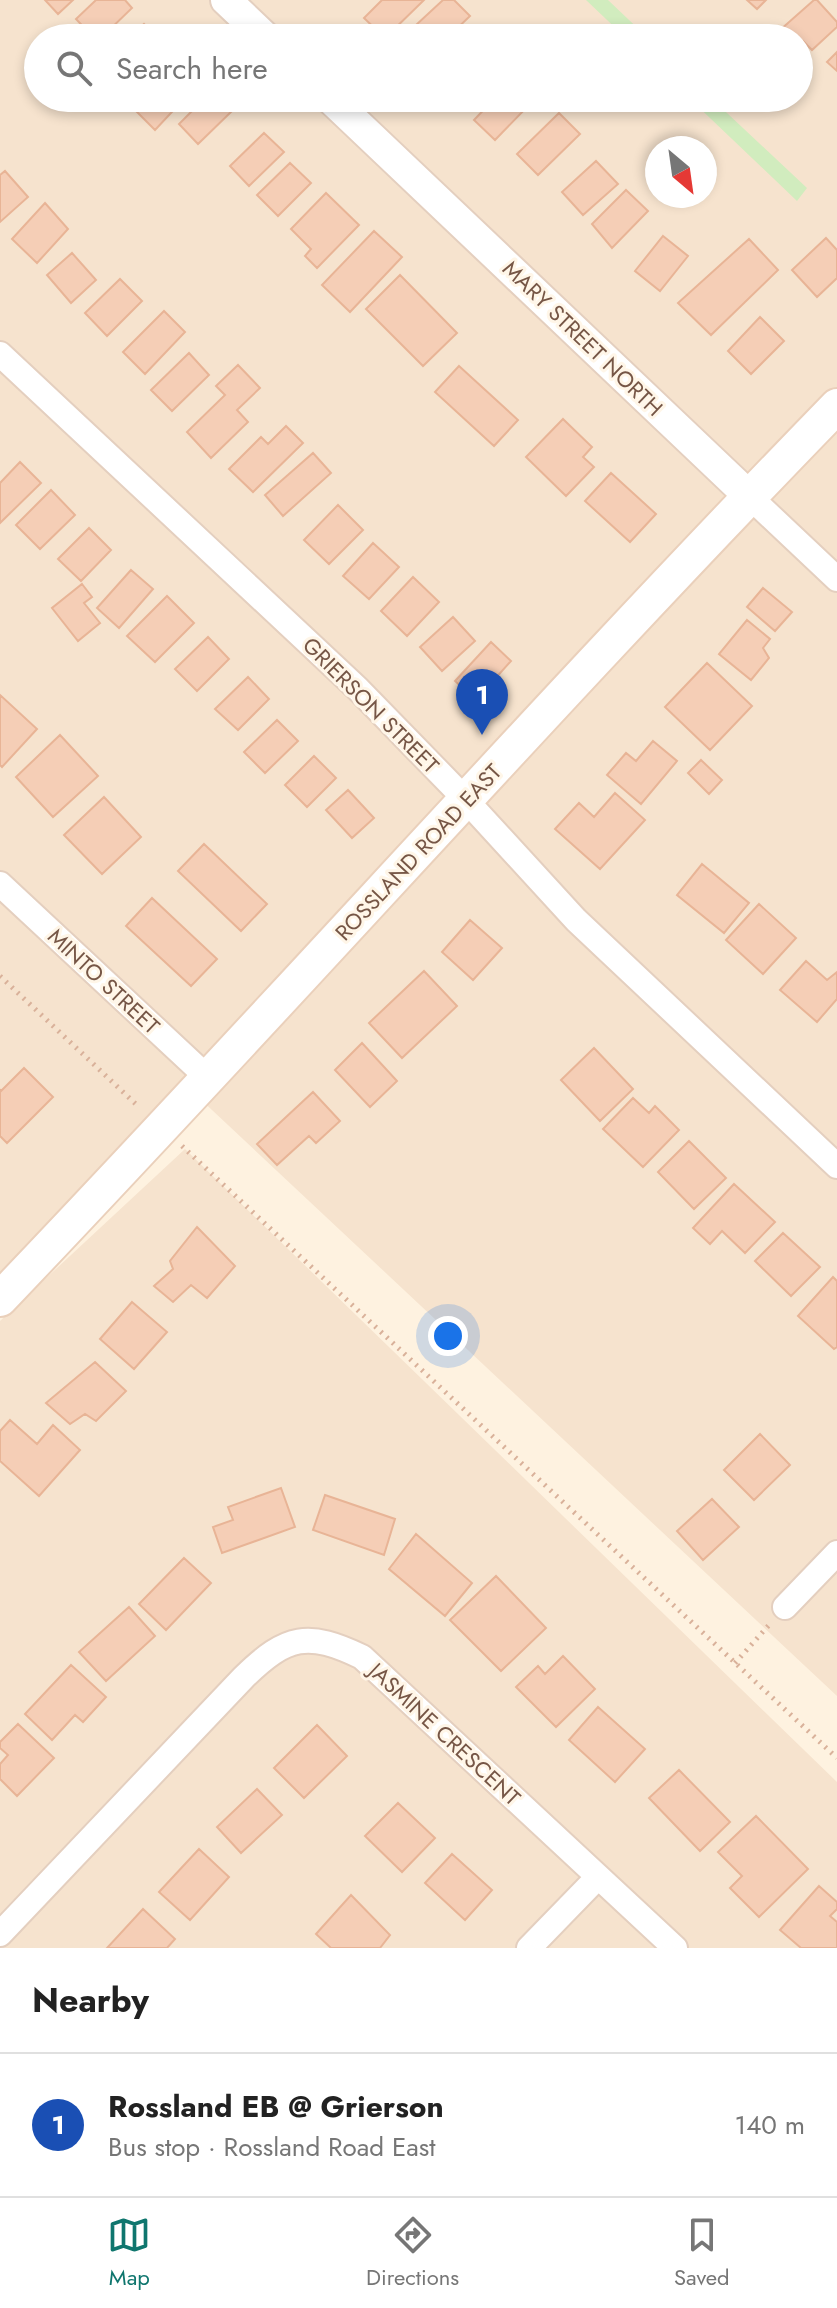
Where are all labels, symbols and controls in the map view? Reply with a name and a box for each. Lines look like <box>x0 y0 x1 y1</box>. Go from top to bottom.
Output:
search box <box>24 24 813 112</box>
icon: search <box>52 46 96 90</box>
text: Search here <box>116 47 268 90</box>
north arrow <box>645 136 717 208</box>
street label: MARY STREET NORTH <box>496 253 670 423</box>
street label: GRIERSON STREET <box>296 630 447 781</box>
pin: 1 <box>456 669 508 735</box>
street label: ROSSLAND ROAD EAST <box>327 756 509 948</box>
street label: MINTO STREET <box>41 921 168 1042</box>
your location <box>428 1316 468 1356</box>
street label: JASMINE CRESCENT <box>360 1653 528 1813</box>
text: Nearby <box>32 1976 149 2025</box>
text: Rossland EB @ Grierson <box>108 2085 444 2128</box>
text: 1 <box>51 2106 65 2144</box>
text: 140 m <box>734 2106 805 2144</box>
text: Bus stop · Rossland Road East <box>108 2128 435 2166</box>
tab: Map <box>107 2213 151 2293</box>
tab: Directions <box>366 2213 459 2293</box>
tab: Saved <box>674 2213 730 2293</box>

